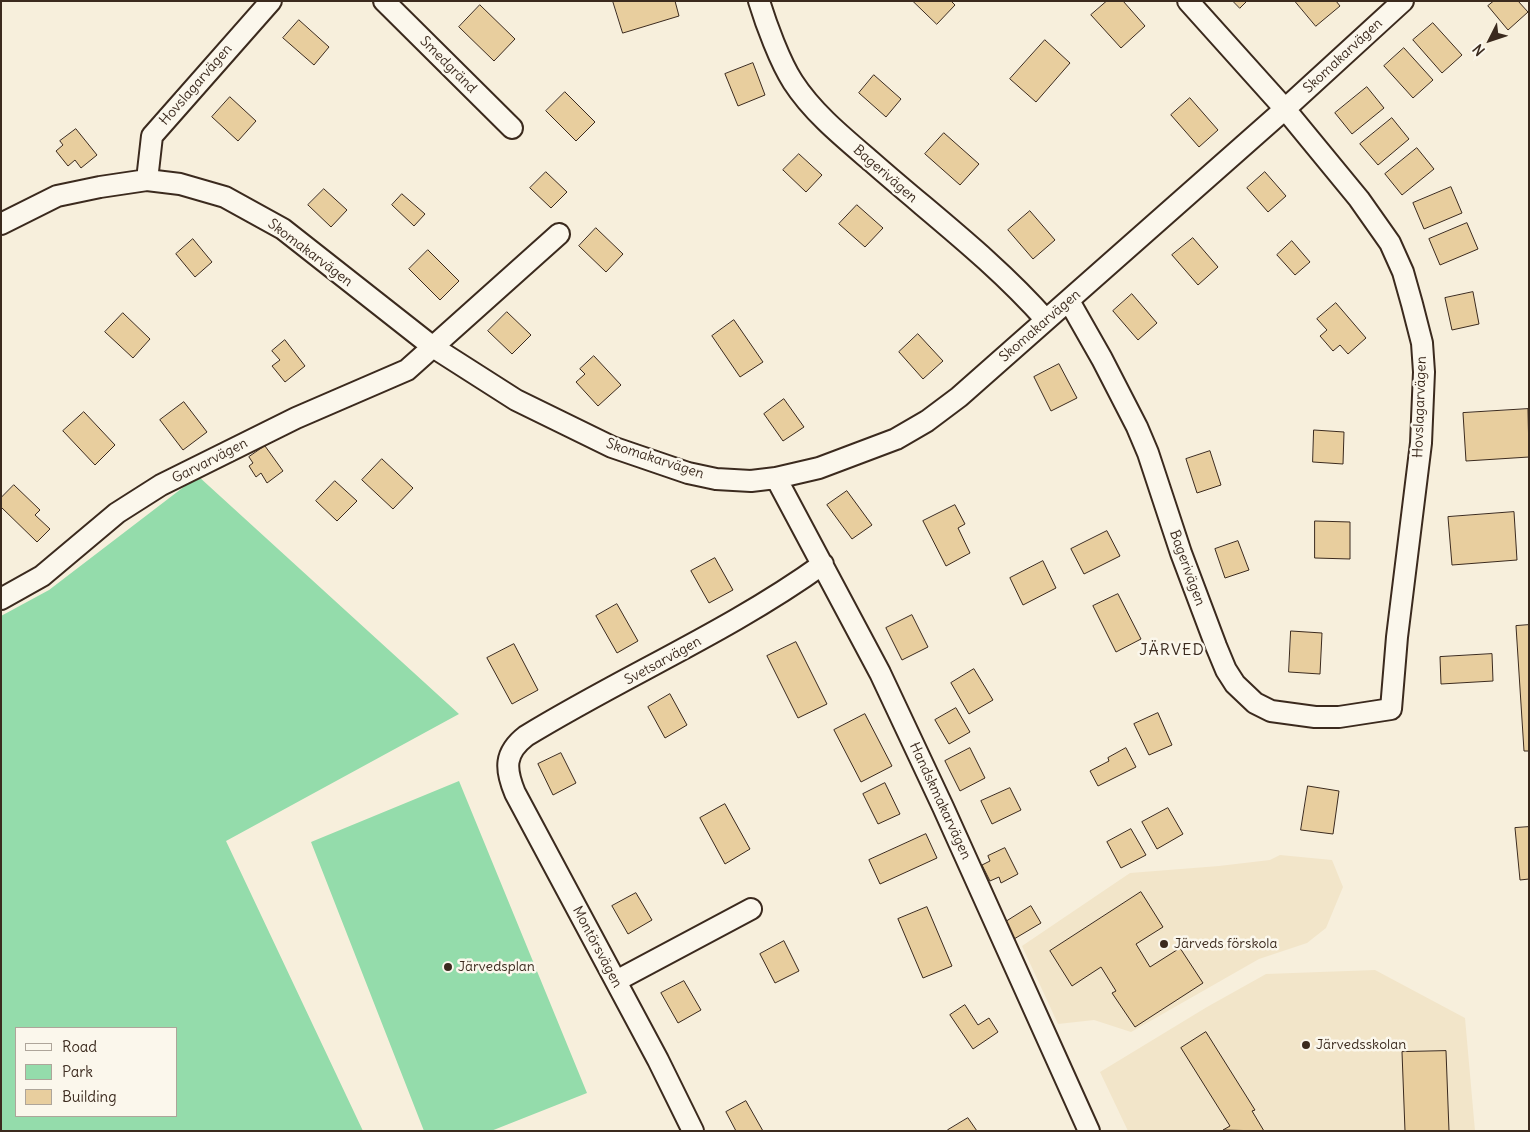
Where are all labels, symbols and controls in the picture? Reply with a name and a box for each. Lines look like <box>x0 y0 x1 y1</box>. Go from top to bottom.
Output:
street label: Skomakarvägen <box>1300 15 1386 97</box>
north arrow <box>1465 15 1515 65</box>
street label: Smedgränd <box>416 33 480 97</box>
text: N <box>1469 40 1489 59</box>
street label: Hovslagarvägen <box>156 41 236 129</box>
street label: Bagerivägen <box>850 142 920 206</box>
street label: Skomakarvägen <box>264 216 356 290</box>
street label: Skomakarvägen <box>996 286 1084 366</box>
street label: Hovslagarvägen <box>1410 356 1430 458</box>
street label: Garvarvägen <box>169 435 251 487</box>
street label: Skomakarvägen <box>604 435 706 483</box>
street label: Bagerivägen <box>1166 528 1208 608</box>
street label: Svetsarvägen <box>622 633 704 689</box>
district label: JÄRVED <box>1139 640 1205 660</box>
street label: Handskmakarvägen <box>906 740 974 862</box>
street label: Montörsvägen <box>568 903 626 991</box>
place label: Järveds förskola <box>1174 936 1277 952</box>
marker: Järveds förskola <box>1158 938 1170 950</box>
place label: Järvedsplan <box>458 959 535 975</box>
marker: Järvedsplan <box>442 961 454 973</box>
legend <box>15 1027 178 1117</box>
text: Road <box>62 1037 97 1056</box>
place label: Järvedsskolan <box>1316 1037 1406 1053</box>
marker: Järvedsskolan <box>1300 1039 1312 1051</box>
text: Park <box>62 1062 93 1081</box>
text: Building <box>62 1087 117 1106</box>

